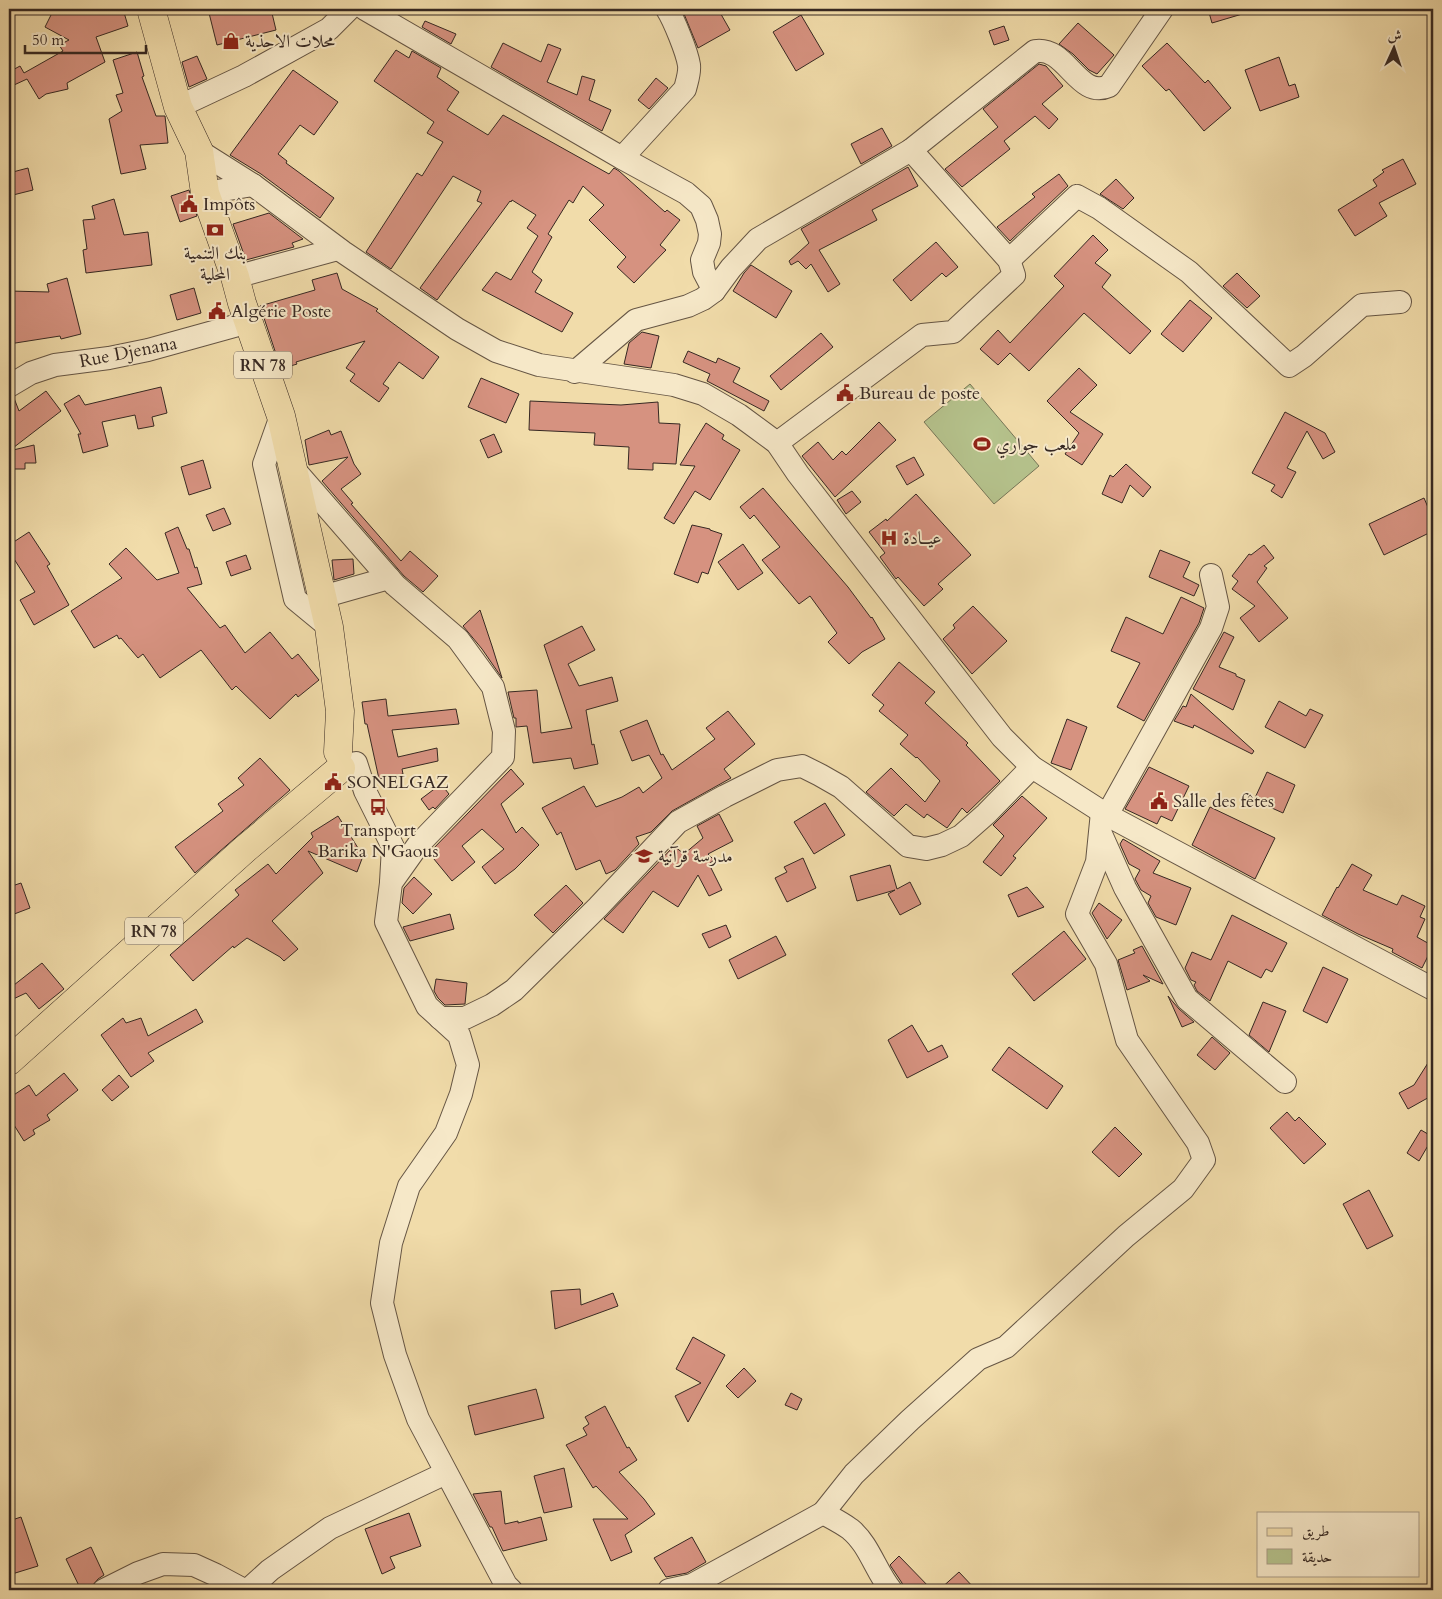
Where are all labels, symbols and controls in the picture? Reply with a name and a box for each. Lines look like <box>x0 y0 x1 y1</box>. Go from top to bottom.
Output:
scale bar <box>25 22 146 54</box>
north arrow <box>1370 22 1420 72</box>
text: ش <box>1387 26 1402 45</box>
place label: محلات الاحذية <box>245 29 335 54</box>
text: 50 m <box>32 30 64 50</box>
shop icon: محلات الاحذية <box>221 31 241 51</box>
place label: Impôts <box>203 192 255 217</box>
public building icon: Impôts <box>179 194 199 214</box>
bank icon: بنك التنمية المحلية <box>205 220 225 240</box>
place label: بنك التنمية المحلية <box>184 241 246 287</box>
place label: Algérie Poste <box>231 299 332 324</box>
public building icon: Algérie Poste <box>207 301 227 321</box>
street label: Rue Djenana <box>77 331 179 374</box>
road number: RN 78 <box>234 352 292 378</box>
place label: Bureau de poste <box>859 381 980 406</box>
public building icon: Bureau de poste <box>835 383 855 403</box>
place label: ملعب جواري <box>996 432 1077 459</box>
sports icon: ملعب جواري <box>972 434 992 454</box>
place label: عيــادة <box>903 526 942 551</box>
hospital icon: عيــادة <box>879 528 899 548</box>
place label: SONELGAZ <box>347 770 449 795</box>
public building icon: SONELGAZ <box>323 772 343 792</box>
place label: Salle des fêtes <box>1173 789 1274 814</box>
public building icon: Salle des fêtes <box>1149 791 1169 811</box>
bus stop icon: Transport Barika N'Gaous <box>368 797 388 817</box>
place label: Transport Barika N'Gaous <box>318 818 438 864</box>
place label: مدرسة قرآنية <box>658 844 733 869</box>
school or university icon: مدرسة قرآنية <box>634 846 654 866</box>
road number: RN 78 <box>125 918 183 944</box>
legend <box>1257 1512 1420 1576</box>
text: طريق <box>1302 1521 1329 1541</box>
text: حديقة <box>1302 1547 1332 1567</box>

